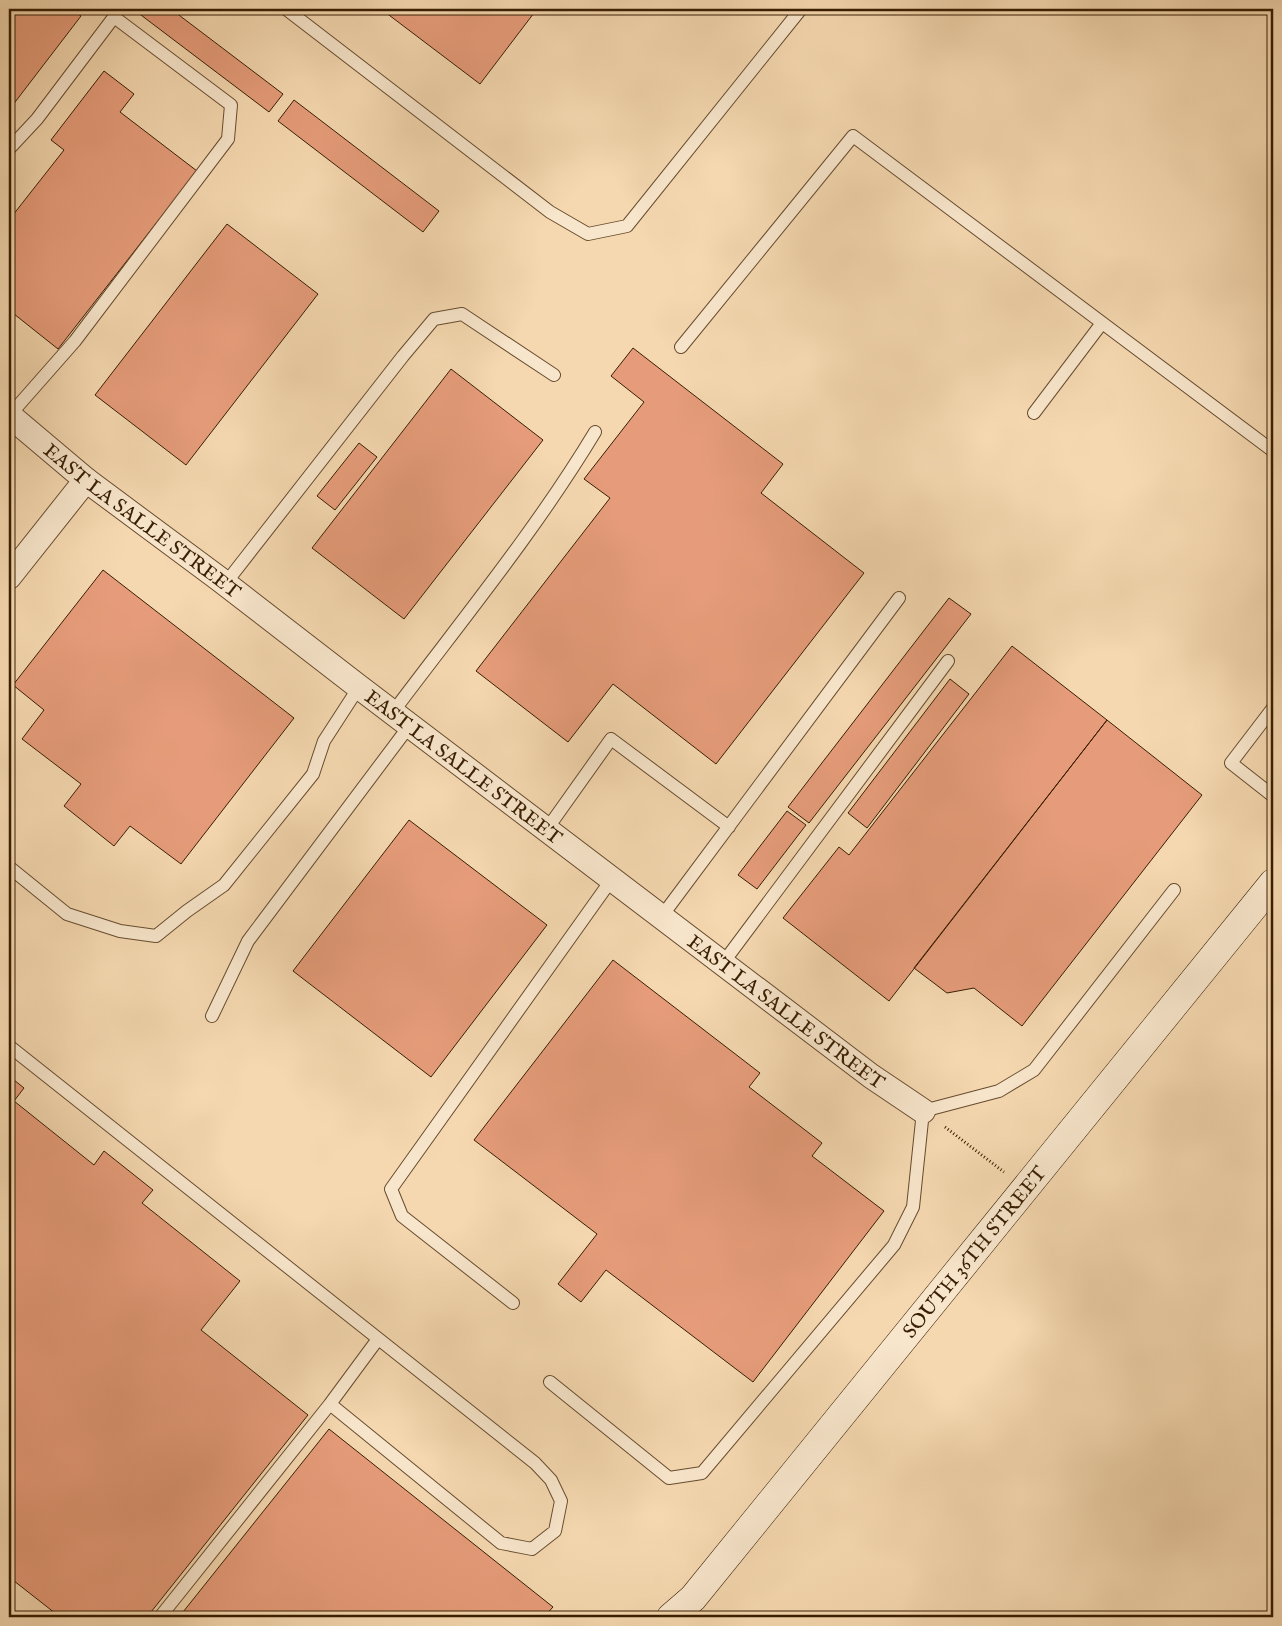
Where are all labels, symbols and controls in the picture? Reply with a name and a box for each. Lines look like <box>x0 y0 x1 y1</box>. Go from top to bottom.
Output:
street label: EAST LA SALLE STREET <box>38 438 245 605</box>
street label: EAST LA SALLE STREET <box>359 685 567 851</box>
street label: EAST LA SALLE STREET <box>682 930 889 1096</box>
street label: SOUTH 36TH STREET <box>898 1161 1053 1344</box>

